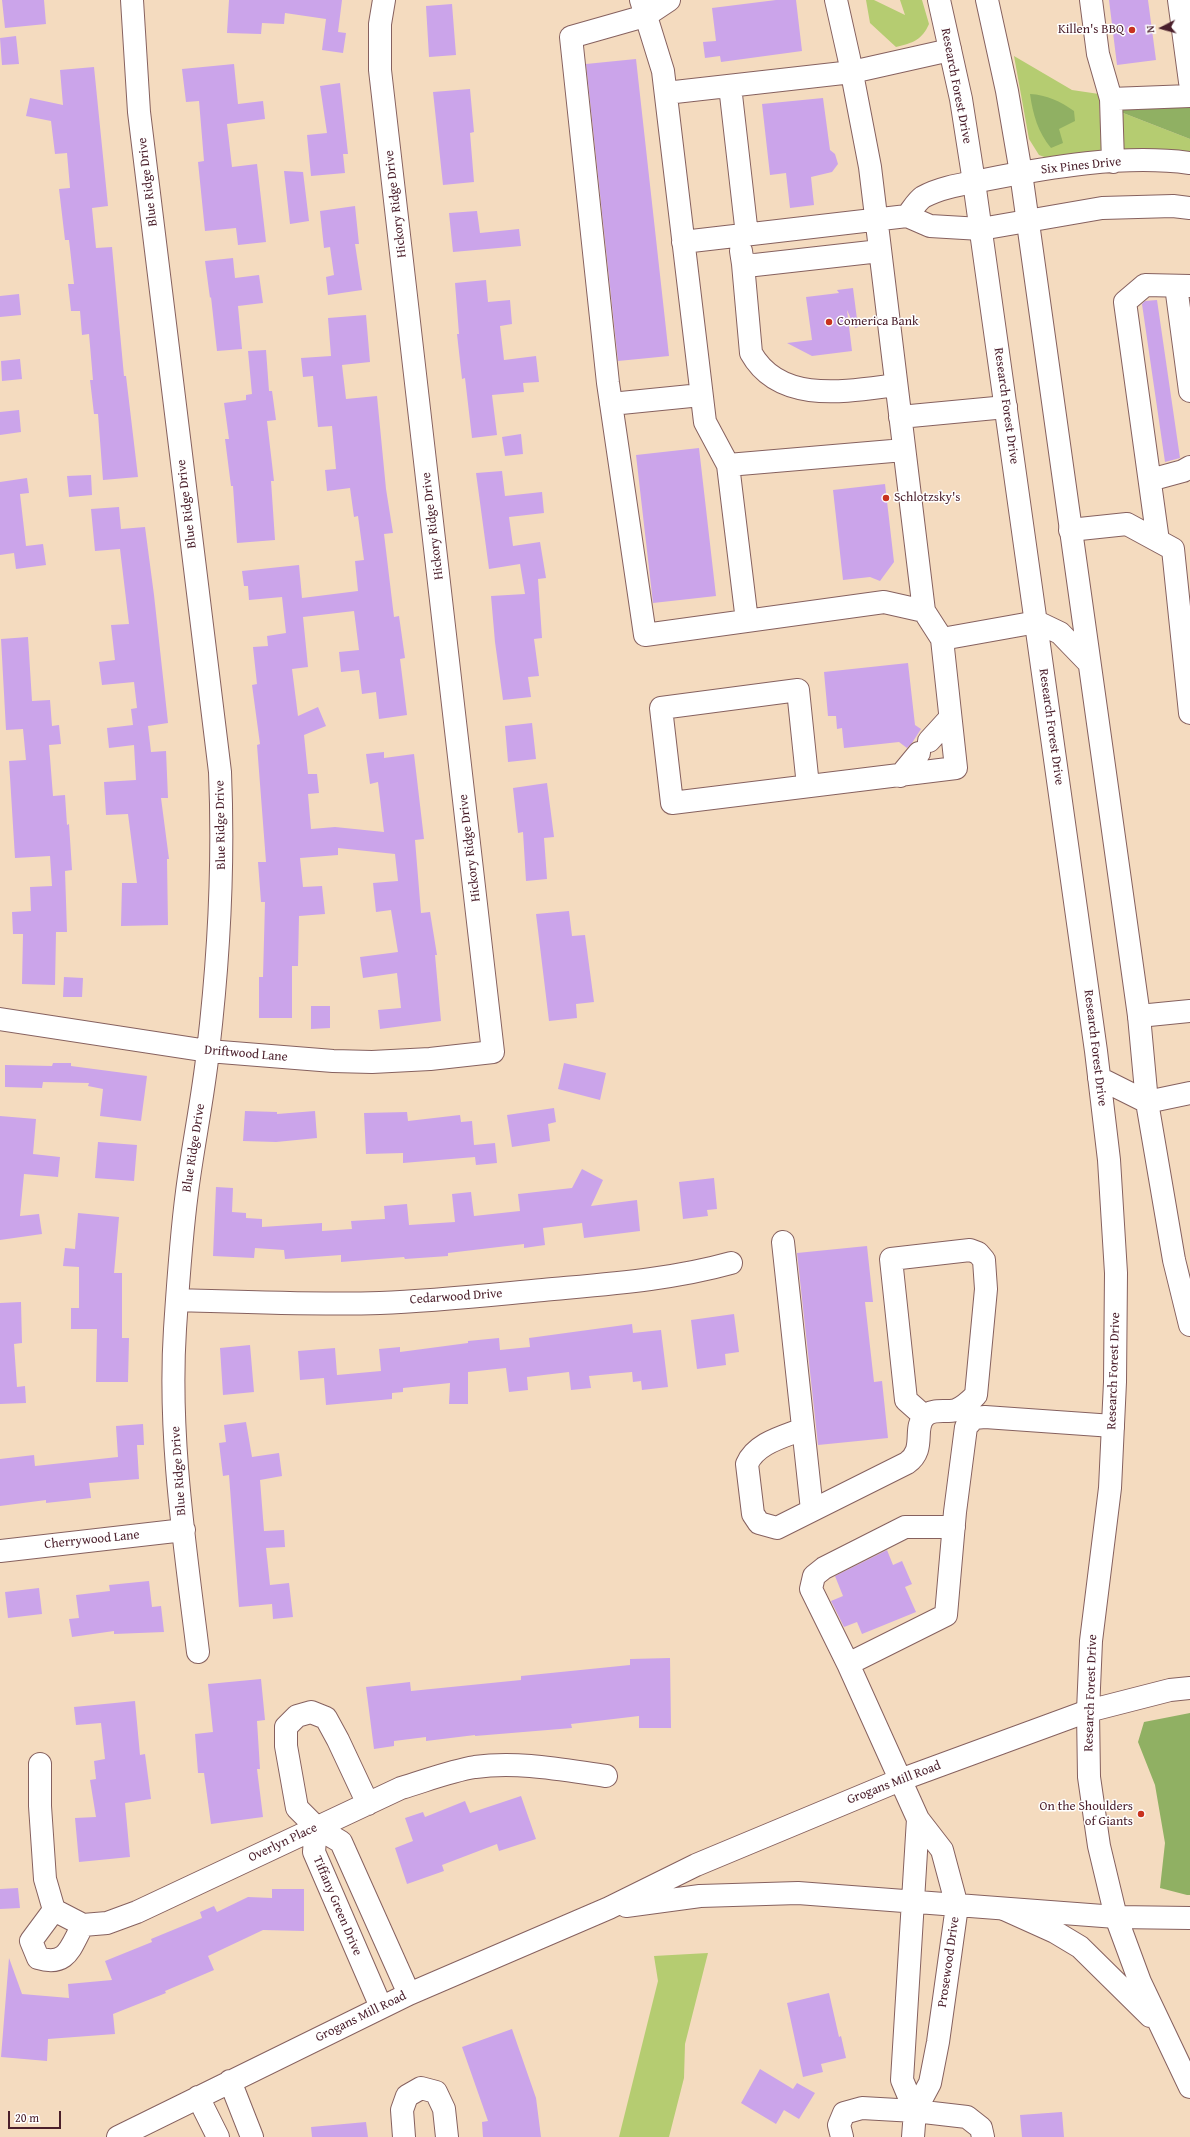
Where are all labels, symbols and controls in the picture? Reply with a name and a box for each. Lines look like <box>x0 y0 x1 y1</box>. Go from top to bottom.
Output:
north arrow <box>1142 8 1182 48</box>
place label: Killen's BBQ <box>1058 22 1124 38</box>
marker: Killen's BBQ <box>1127 25 1137 35</box>
text: N <box>1142 25 1158 34</box>
street label: Research Forest Drive <box>937 27 975 145</box>
street label: Blue Ridge Drive <box>135 137 161 227</box>
street label: Hickory Ridge Drive <box>382 149 410 259</box>
street label: Six Pines Drive <box>1040 154 1122 178</box>
place label: Comerica Bank <box>837 314 919 330</box>
marker: Comerica Bank <box>824 317 834 327</box>
street label: Research Forest Drive <box>990 347 1022 465</box>
street label: Blue Ridge Drive <box>174 459 200 549</box>
street label: Hickory Ridge Drive <box>419 471 447 581</box>
place label: Schlotzsky's <box>894 490 961 506</box>
marker: Schlotzsky's <box>881 493 891 503</box>
street label: Research Forest Drive <box>1035 668 1067 786</box>
street label: Blue Ridge Drive <box>212 780 230 870</box>
street label: Hickory Ridge Drive <box>456 793 484 903</box>
street label: Research Forest Drive <box>1080 989 1110 1107</box>
street label: Driftwood Lane <box>204 1043 288 1065</box>
street label: Blue Ridge Drive <box>179 1102 209 1194</box>
street label: Cedarwood Drive <box>409 1286 503 1308</box>
street label: Research Forest Drive <box>1104 1312 1124 1430</box>
street label: Blue Ridge Drive <box>168 1426 190 1516</box>
street label: Cherrywood Lane <box>44 1527 140 1553</box>
street label: Research Forest Drive <box>1081 1634 1101 1752</box>
street label: Grogans Mill Road <box>845 1758 943 1808</box>
place label: On the Shoulders of Giants <box>1040 1799 1133 1830</box>
marker: On the Shoulders of Giants <box>1136 1809 1146 1819</box>
street label: Overlyn Place <box>246 1820 320 1866</box>
street label: Tiffany Green Drive <box>309 1854 365 1958</box>
street label: Prosewood Drive <box>935 1916 963 2008</box>
street label: Grogans Mill Road <box>313 1988 409 2046</box>
scale bar <box>10 2103 63 2129</box>
text: 20 m <box>15 2109 39 2126</box>

